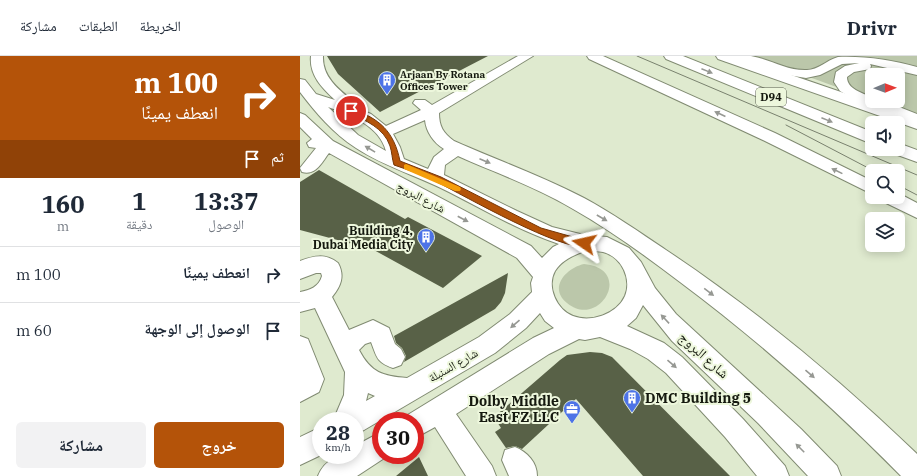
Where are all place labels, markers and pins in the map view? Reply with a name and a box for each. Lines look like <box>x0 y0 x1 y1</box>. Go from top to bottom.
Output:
place label: Arjaan By Rotana Offices Tower <box>400 68 485 93</box>
building icon: Arjaan By Rotana Offices Tower <box>377 70 397 95</box>
pin <box>334 94 368 128</box>
place label: Building 4, Dubai Media City <box>313 223 413 252</box>
building icon: Building 4, Dubai Media City <box>416 227 436 252</box>
building icon: DMC Building 5 <box>622 388 642 413</box>
place label: DMC Building 5 <box>645 389 751 407</box>
place label: Dolby Middle East FZ LLC <box>468 392 559 426</box>
office icon: Dolby Middle East FZ LLC <box>562 399 582 424</box>

